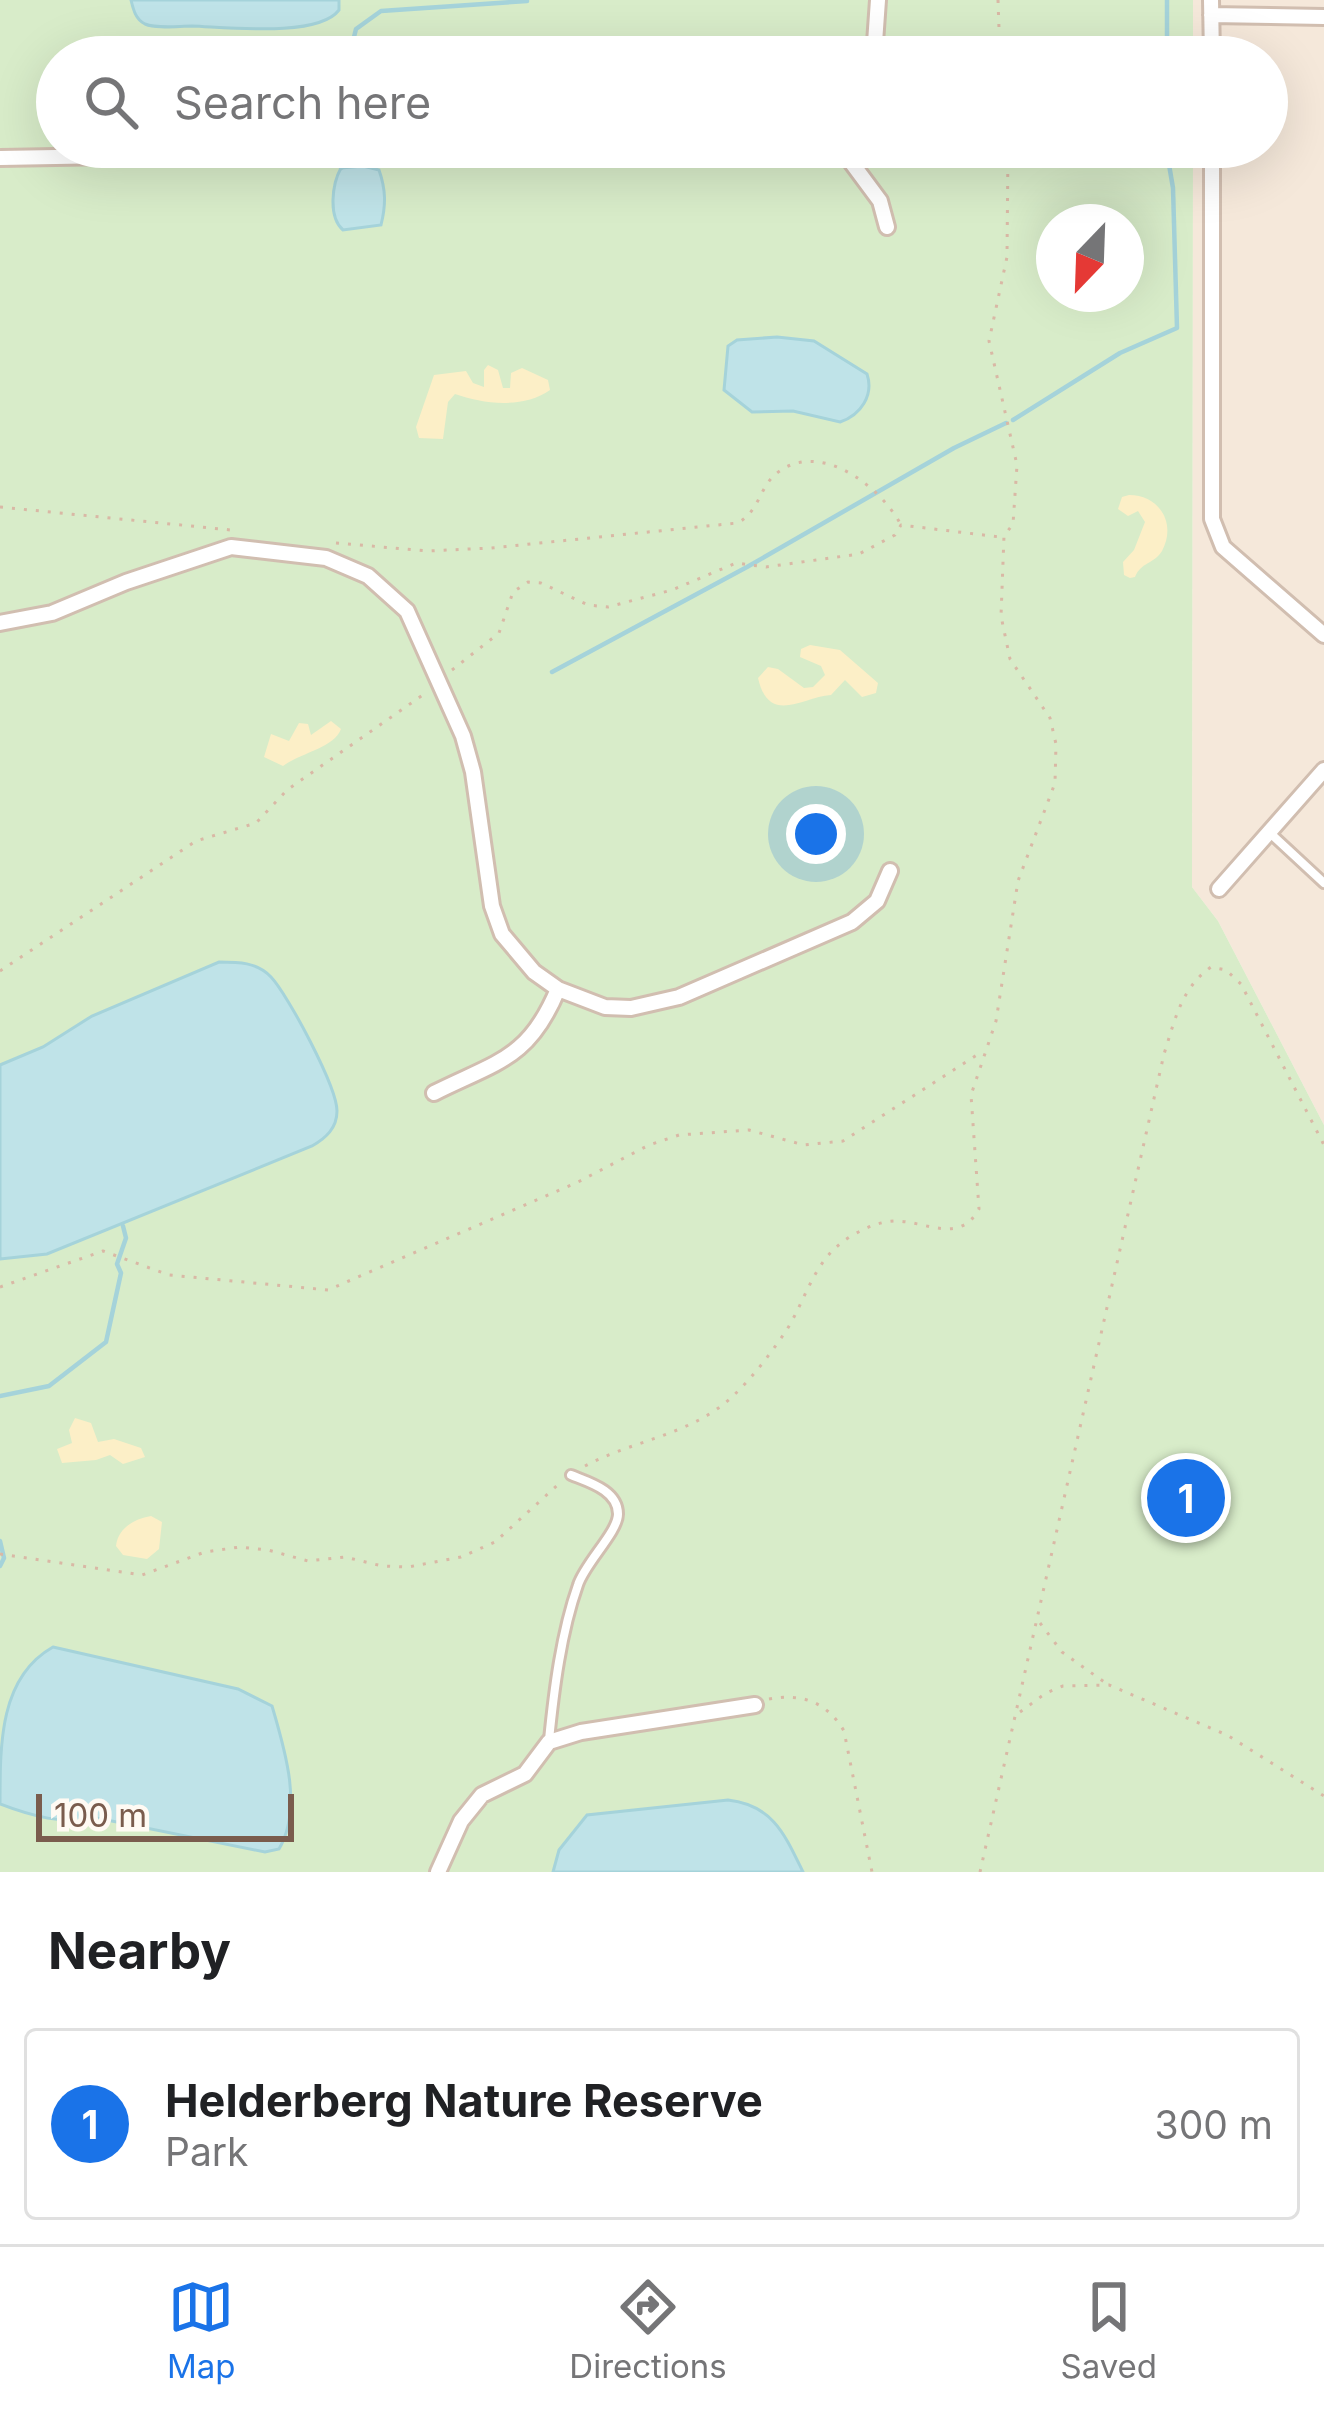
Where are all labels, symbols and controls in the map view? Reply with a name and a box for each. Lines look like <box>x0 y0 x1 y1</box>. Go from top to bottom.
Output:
search box <box>36 36 1288 168</box>
icon: search <box>78 69 144 135</box>
text: Search here <box>174 75 431 130</box>
north arrow <box>1036 204 1144 312</box>
your location <box>786 804 846 864</box>
pin: 1 <box>1147 1453 1225 1543</box>
scale bar <box>36 1788 294 1841</box>
text: 100 m <box>54 1795 147 1835</box>
text: Nearby <box>48 1920 231 1981</box>
text: Helderberg Nature Reserve <box>165 2073 763 2128</box>
text: 1 <box>82 2101 98 2148</box>
text: 300 m <box>1155 2101 1273 2148</box>
text: Park <box>165 2128 249 2175</box>
tab: Map <box>167 2274 235 2386</box>
tab: Directions <box>569 2274 727 2386</box>
tab: Saved <box>1060 2274 1157 2386</box>

